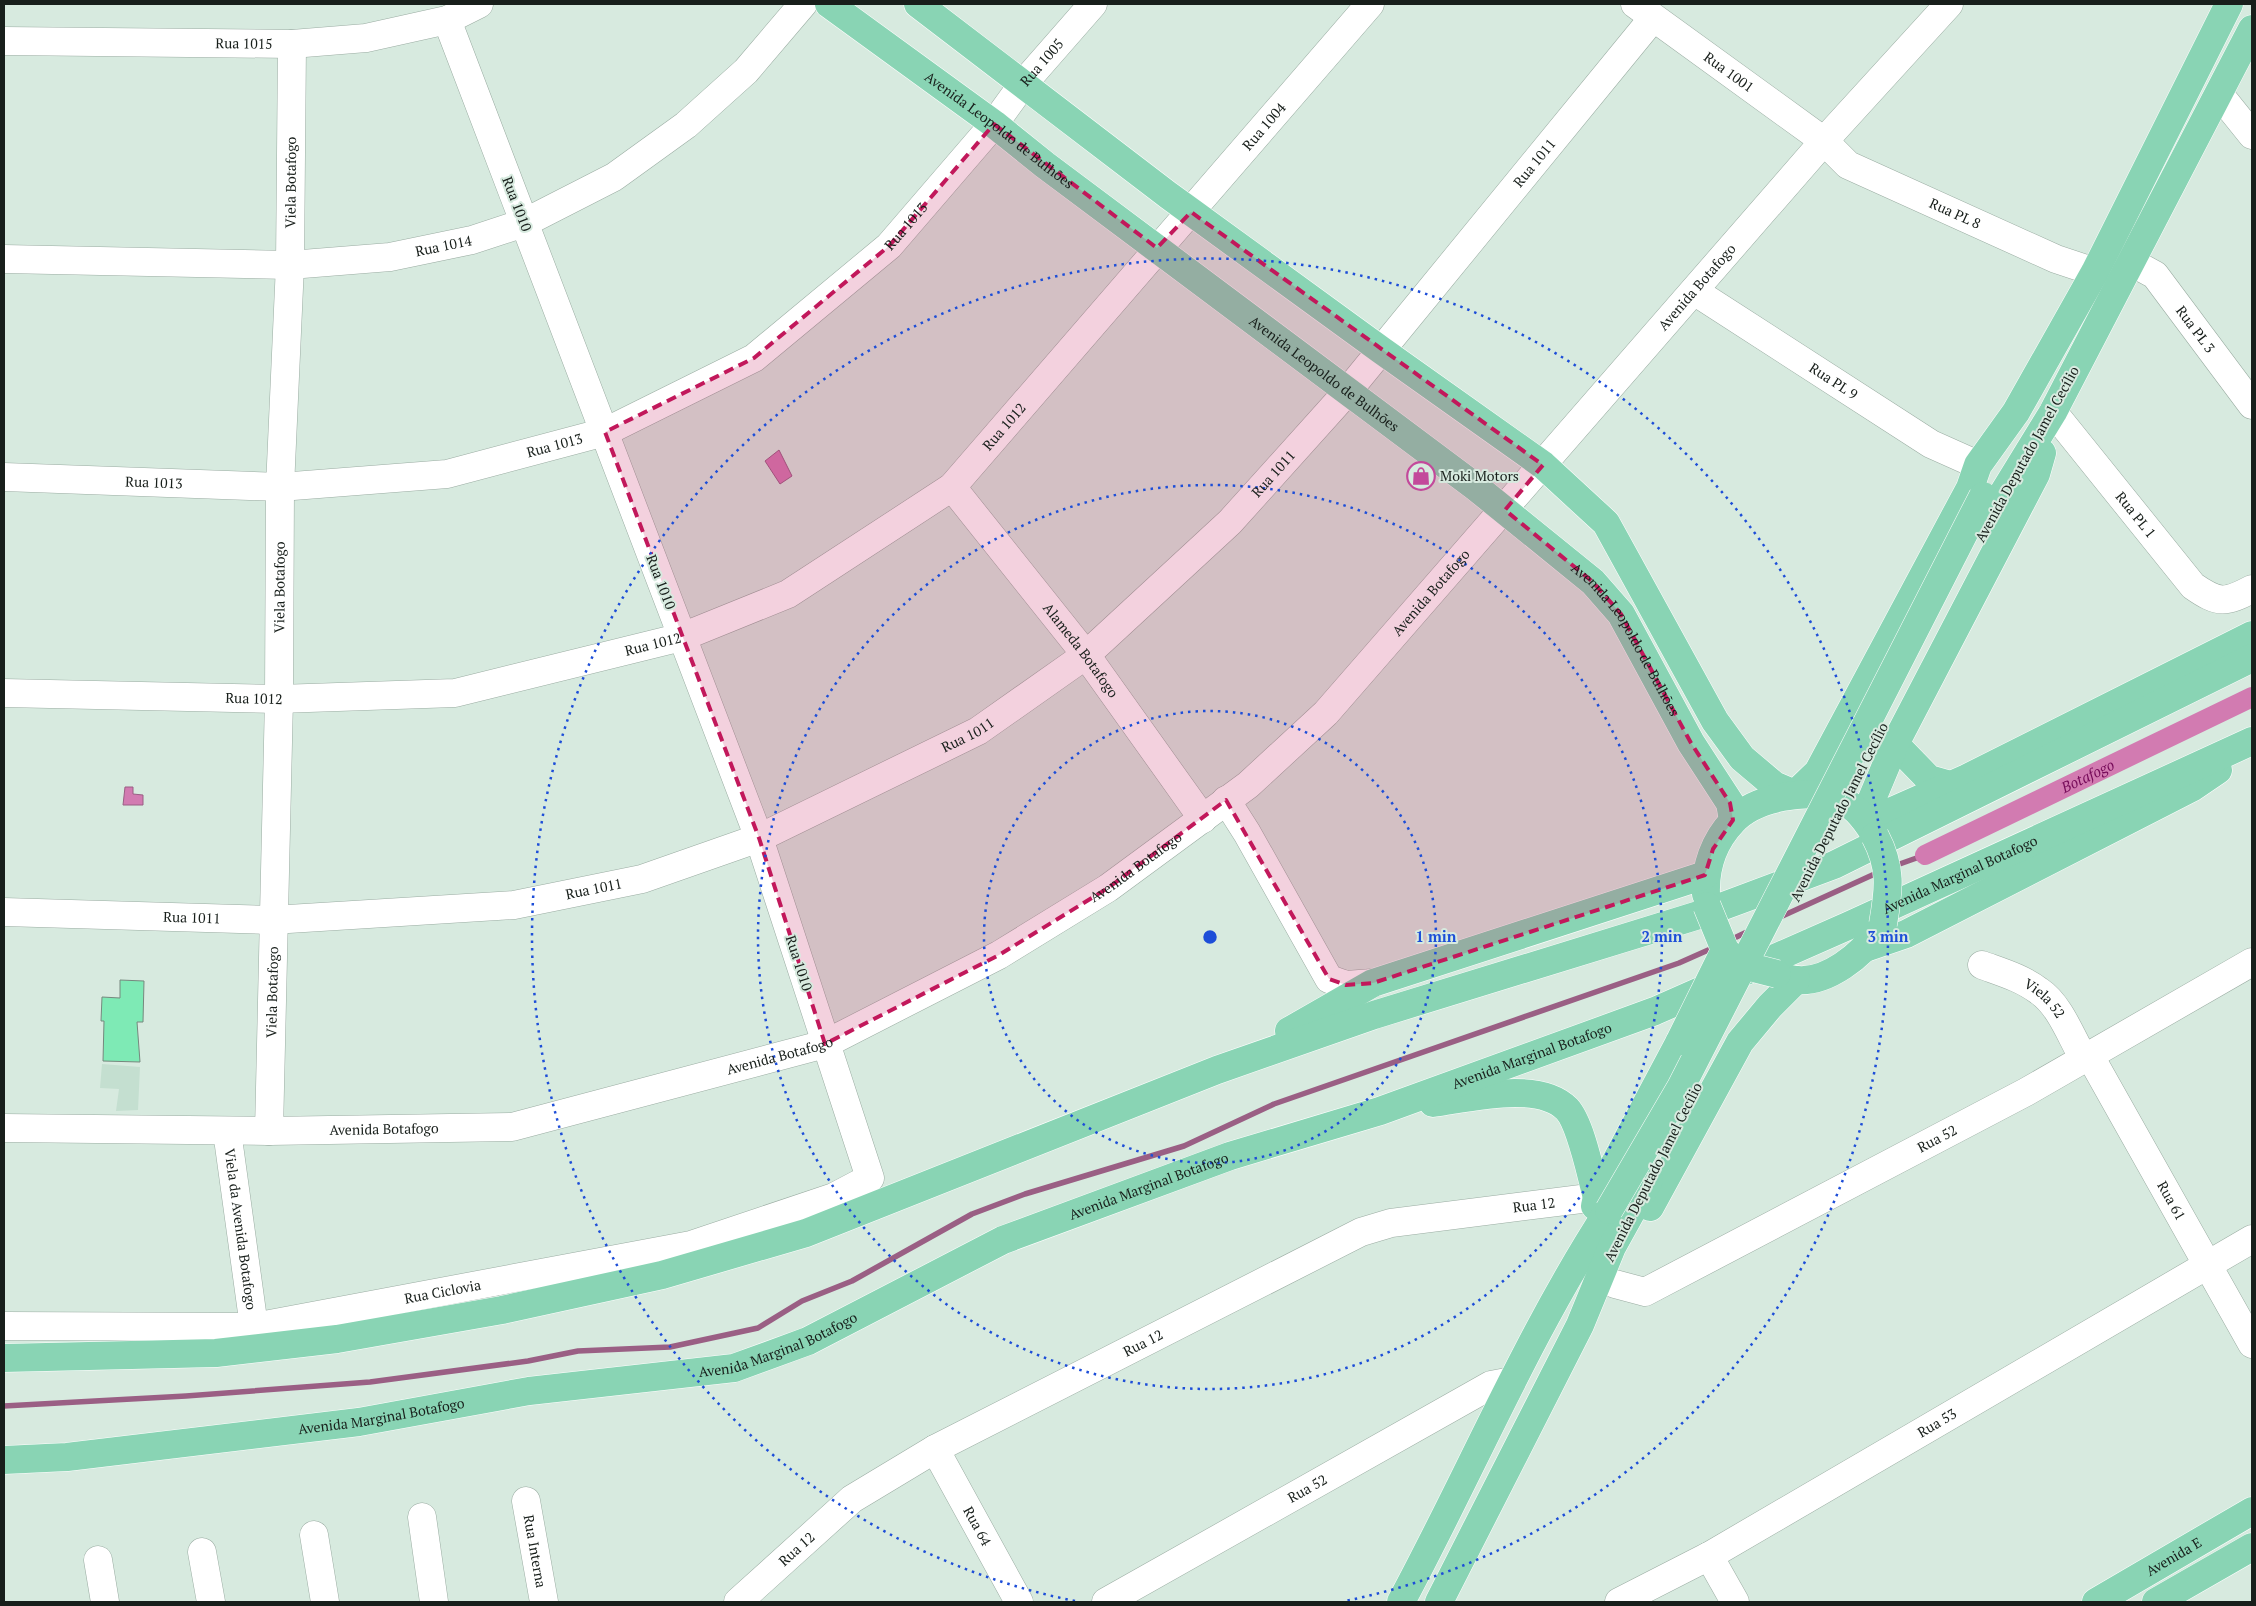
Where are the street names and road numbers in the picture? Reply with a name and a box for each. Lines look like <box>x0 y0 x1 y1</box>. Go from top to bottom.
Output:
street label: Rua 1015 <box>215 33 273 53</box>
street label: Rua 1005 <box>1015 34 1068 90</box>
street label: Rua 1001 <box>1700 47 1758 96</box>
street label: Avenida Leopoldo de Bulhões <box>921 67 1078 193</box>
street label: Rua 1004 <box>1238 98 1290 154</box>
street label: Rua 1011 <box>1509 134 1560 191</box>
street label: Viela Botafogo <box>280 136 300 228</box>
street label: Rua 1010 <box>498 174 537 234</box>
street label: Rua PL 8 <box>1927 193 1984 233</box>
street label: Rua 1013 <box>880 198 932 254</box>
street label: Rua 1014 <box>413 230 474 261</box>
street label: Avenida Botafogo <box>1653 239 1740 334</box>
street label: Rua PL 3 <box>2172 301 2220 356</box>
street label: Avenida Leopoldo de Bulhões <box>1246 311 1403 436</box>
street label: Rua PL 9 <box>1806 358 1862 403</box>
street label: Avenida Deputado Jamel Cecílio <box>1970 362 2083 545</box>
street label: Rua 1012 <box>978 398 1030 454</box>
street label: Rua 1013 <box>524 428 585 461</box>
street label: Rua 1011 <box>1247 446 1299 501</box>
street label: Rua 1013 <box>125 471 183 492</box>
street label: Rua PL 1 <box>2112 487 2161 542</box>
street label: Viela Botafogo <box>269 541 289 633</box>
street label: Avenida Botafogo <box>1388 545 1474 640</box>
street label: Rua 1010 <box>642 552 681 612</box>
street label: Avenida Leopoldo de Bulhões <box>1567 558 1685 719</box>
street label: Alameda Botafogo <box>1039 599 1123 701</box>
street label: Rua 1012 <box>623 628 683 660</box>
street label: Rua 1012 <box>225 688 283 708</box>
street label: Rua 1011 <box>938 713 998 756</box>
street label: Avenida Deputado Jamel Cecílio <box>1785 719 1892 905</box>
street label: Avenida Botafogo <box>1086 827 1186 906</box>
street label: Avenida Marginal Botafogo <box>1879 830 2041 918</box>
street label: Rua 1011 <box>564 873 624 903</box>
street label: Rua 1011 <box>163 907 221 927</box>
street label: Rua 1010 <box>782 933 817 993</box>
street label: Viela Botafogo <box>261 946 282 1038</box>
street label: Viela 52 <box>2021 974 2070 1021</box>
street label: Avenida Marginal Botafogo <box>1449 1017 1614 1093</box>
street label: Avenida Botafogo <box>724 1031 836 1079</box>
street label: Avenida Deputado Jamel Cecílio <box>1599 1079 1706 1265</box>
street label: Avenida Botafogo <box>329 1118 439 1139</box>
street label: Rua 52 <box>1914 1120 1960 1156</box>
street label: Viela da Avenida Botafogo <box>220 1147 262 1311</box>
street label: Avenida Marginal Botafogo <box>1066 1147 1231 1224</box>
street label: Rua 61 <box>2153 1177 2190 1224</box>
street label: Rua 12 <box>1512 1192 1556 1217</box>
street label: Rua Ciclovia <box>403 1275 482 1308</box>
street label: Avenida Marginal Botafogo <box>698 1307 860 1381</box>
street label: Rua 12 <box>1120 1325 1166 1361</box>
street label: Avenida Marginal Botafogo <box>297 1393 466 1438</box>
street label: Rua 53 <box>1914 1404 1960 1441</box>
street label: Rua 52 <box>1284 1469 1330 1507</box>
street label: Rua 64 <box>959 1503 997 1550</box>
street label: Rua Interna <box>520 1513 551 1589</box>
street label: Rua 12 <box>774 1527 818 1570</box>
street label: Avenida E <box>2142 1533 2205 1580</box>

